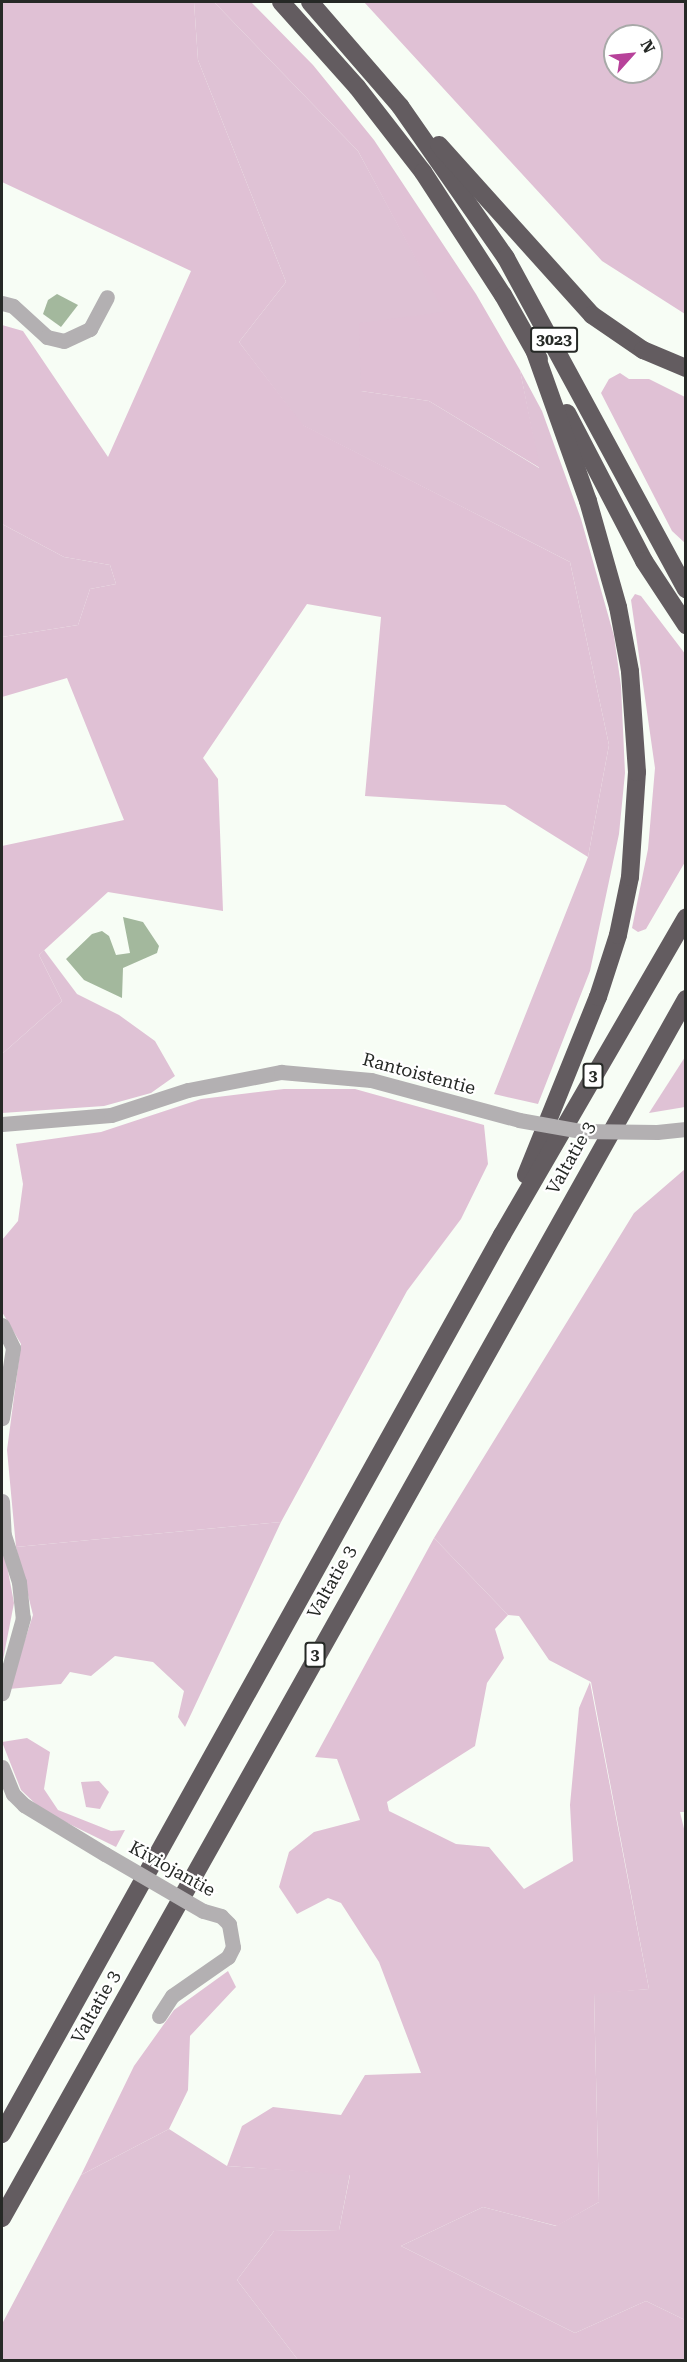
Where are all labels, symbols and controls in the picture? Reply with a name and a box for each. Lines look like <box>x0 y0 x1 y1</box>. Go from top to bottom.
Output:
north arrow <box>603 24 663 84</box>
text: N <box>636 37 659 56</box>
road number: 3023 <box>530 327 578 353</box>
street label: Rantoistentie <box>360 1049 478 1099</box>
road number: 3 <box>582 1063 604 1089</box>
street label: Valtatie 3 <box>542 1118 600 1198</box>
street label: Valtatie 3 <box>303 1542 361 1622</box>
road number: 3 <box>304 1642 326 1668</box>
street label: Kiviojantie <box>125 1837 219 1901</box>
street label: Valtatie 3 <box>67 1967 125 2047</box>

